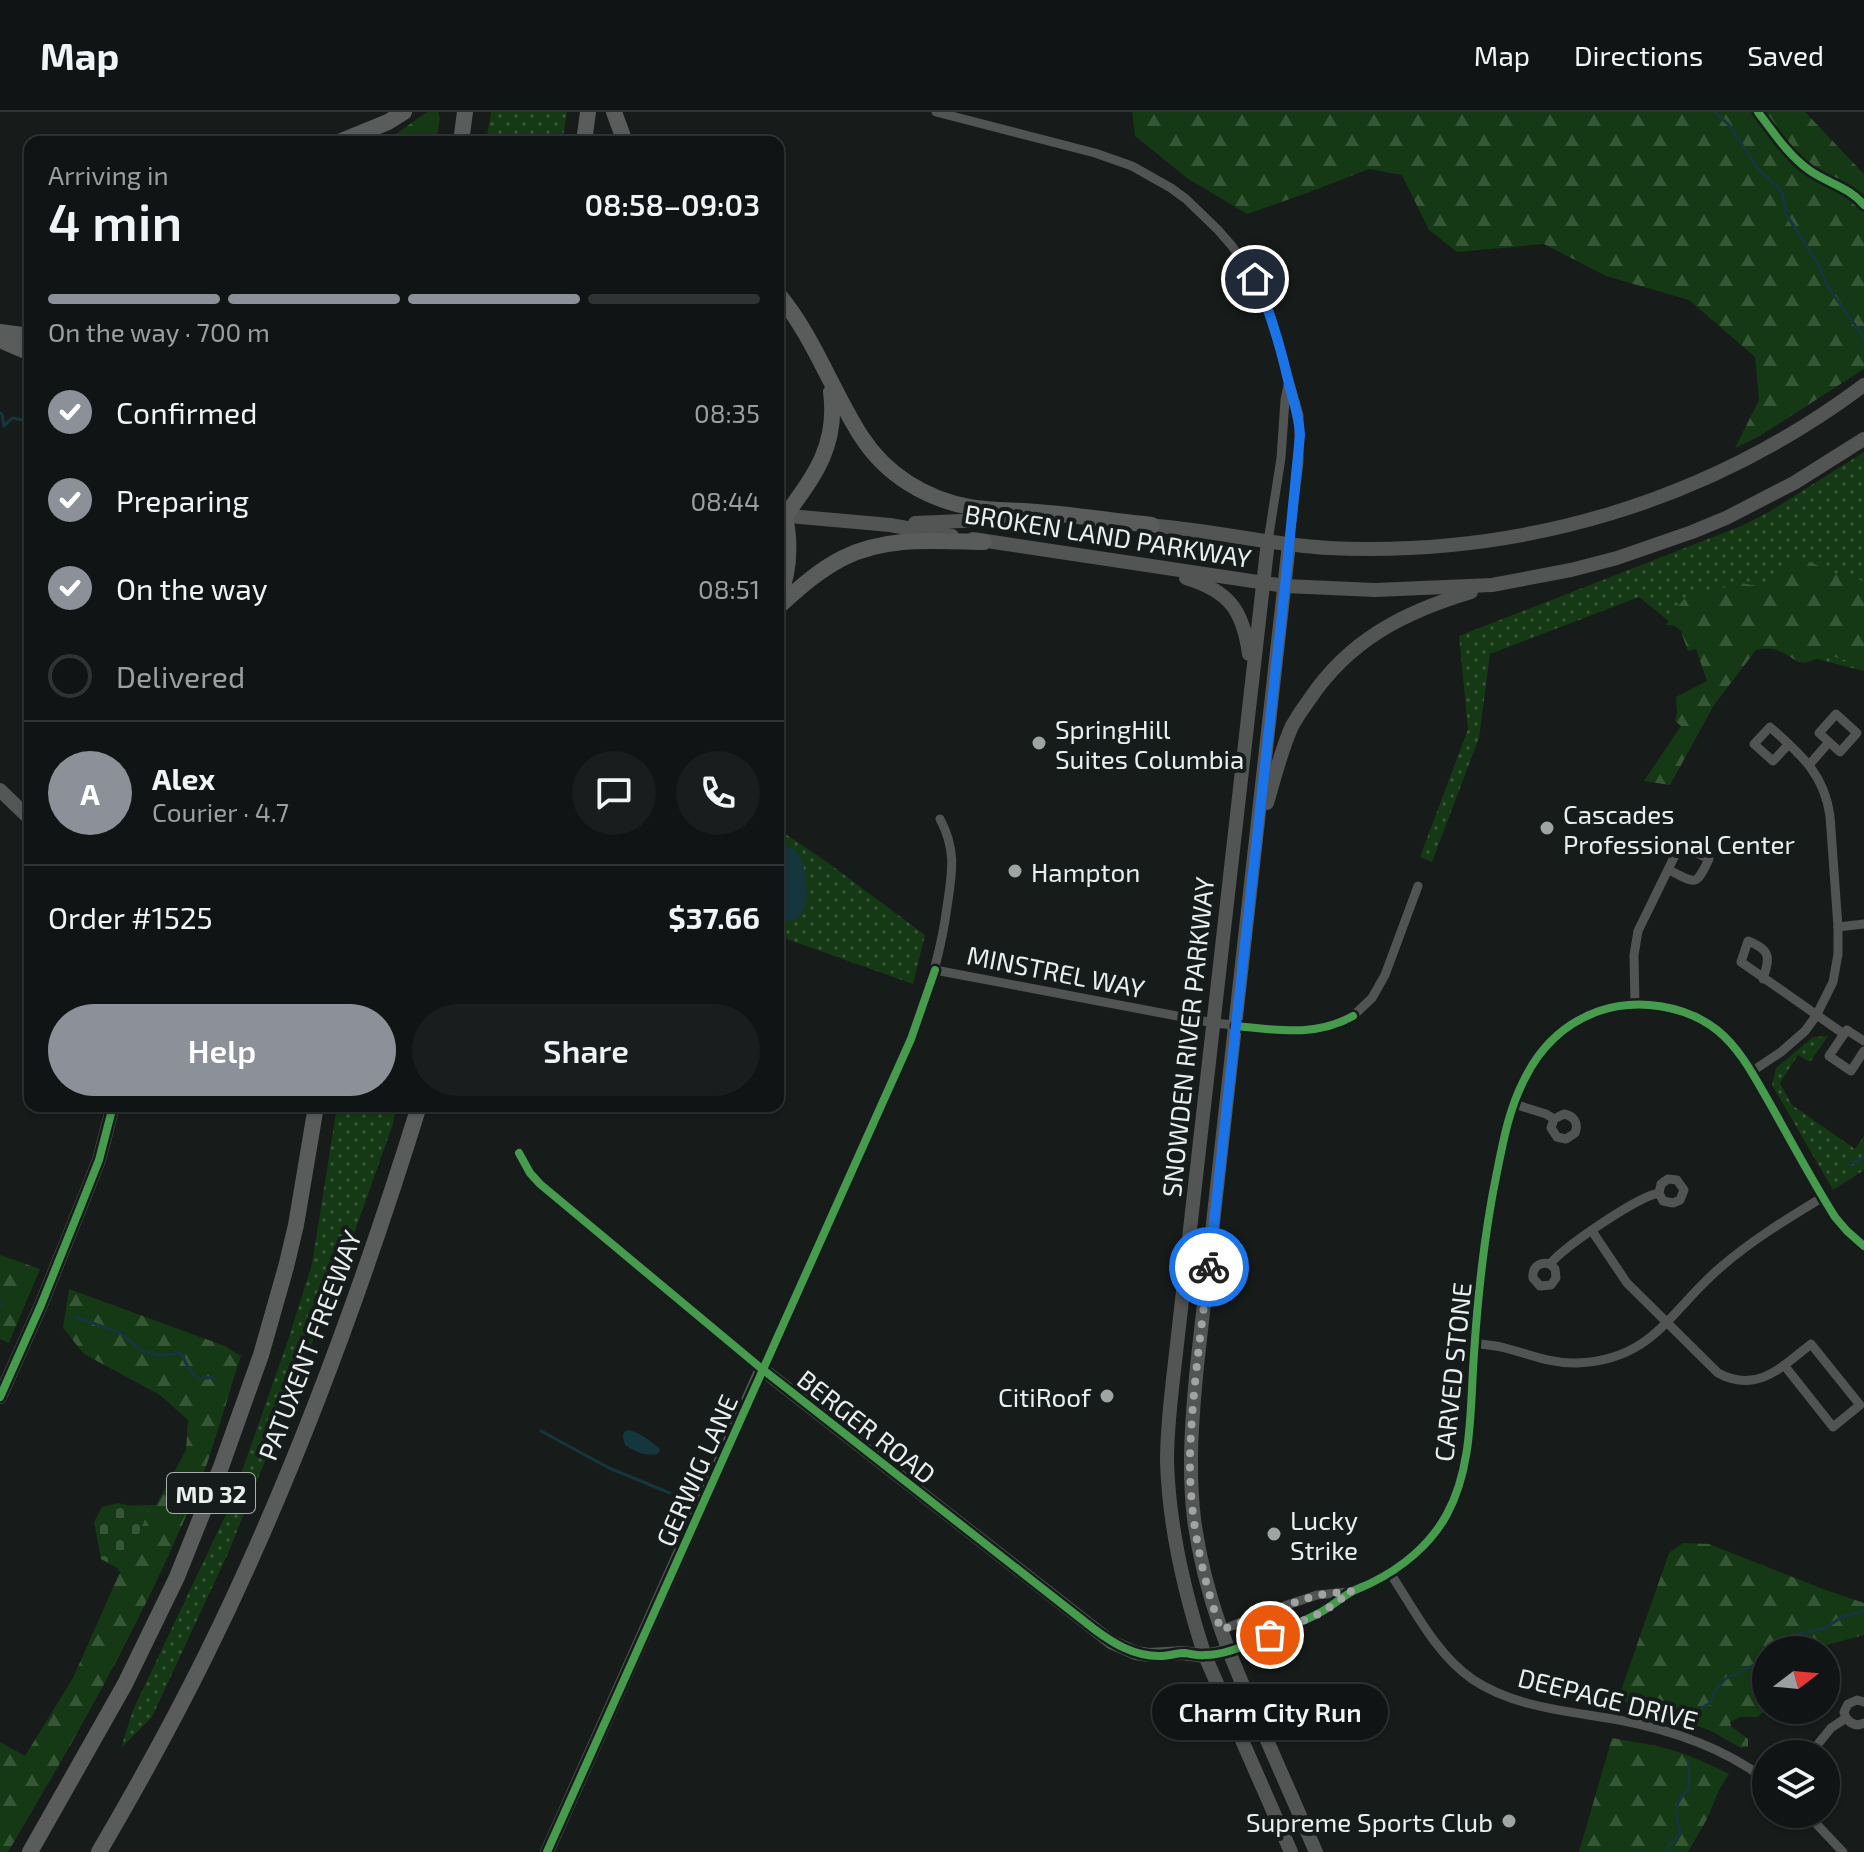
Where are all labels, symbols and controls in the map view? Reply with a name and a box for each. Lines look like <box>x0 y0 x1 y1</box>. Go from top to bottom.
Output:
text: Map <box>40 32 119 78</box>
text: Map <box>1474 38 1530 72</box>
text: Directions <box>1574 38 1703 72</box>
text: Saved <box>1747 38 1824 72</box>
text: Arriving in <box>48 159 169 190</box>
text: 08:58–09:03 <box>585 186 760 222</box>
text: 4 min <box>48 189 182 251</box>
pin <box>1221 245 1289 313</box>
icon: home <box>1233 257 1277 301</box>
text: On the way · 700 m <box>48 316 270 347</box>
icon: check <box>48 390 92 434</box>
text: Confirmed <box>116 394 257 430</box>
text: 08:35 <box>694 397 760 428</box>
icon: check <box>48 478 92 522</box>
text: Preparing <box>116 482 249 518</box>
text: 08:44 <box>690 485 760 516</box>
street label: BROKEN LAND PARKWAY <box>962 497 1254 573</box>
icon: check <box>48 566 92 610</box>
text: On the way <box>116 570 268 606</box>
text: 08:51 <box>698 573 760 604</box>
text: Delivered <box>116 658 245 694</box>
place label: SpringHill Suites Columbia <box>1055 713 1244 774</box>
marker: SpringHill Suites Columbia <box>1030 734 1048 752</box>
button: chat <box>572 751 656 835</box>
button: phone <box>676 751 760 835</box>
text: Alex <box>152 760 215 796</box>
text: A <box>80 775 100 811</box>
text: Courier · 4.7 <box>152 796 289 827</box>
place label: Cascades Professional Center <box>1563 798 1795 859</box>
marker: Cascades Professional Center <box>1538 819 1556 837</box>
place label: Hampton <box>1031 856 1140 887</box>
marker: Hampton <box>1006 862 1024 880</box>
street label: SNOWDEN RIVER PARKWAY <box>1155 875 1219 1199</box>
text: Order #1525 <box>48 899 213 935</box>
text: $37.66 <box>668 899 760 935</box>
street label: MINSTREL WAY <box>965 939 1148 1003</box>
button: Help <box>48 1004 396 1096</box>
button: Share <box>412 1004 760 1096</box>
street label: PATUXENT FREEWAY <box>251 1226 367 1464</box>
courier <box>1169 1227 1249 1307</box>
icon: bike <box>1187 1245 1231 1289</box>
street label: CARVED STONE <box>1427 1281 1477 1463</box>
street label: BERGER ROAD <box>792 1363 942 1489</box>
place label: CitiRoof <box>998 1381 1092 1412</box>
marker: CitiRoof <box>1098 1387 1116 1405</box>
street label: GERWIG LANE <box>649 1389 743 1551</box>
road number: MD 32 <box>167 1473 255 1513</box>
place label: Lucky Strike <box>1290 1504 1358 1565</box>
marker: Lucky Strike <box>1265 1525 1283 1543</box>
pin <box>1236 1601 1304 1669</box>
icon: bag <box>1248 1613 1292 1657</box>
north arrow <box>1752 1636 1840 1724</box>
map controls <box>1752 1636 1840 1828</box>
street label: DEEPAGE DRIVE <box>1515 1661 1701 1735</box>
callout: Charm City Run <box>1152 1683 1388 1739</box>
text: Charm City Run <box>1178 1696 1362 1727</box>
button: layers <box>1752 1740 1840 1828</box>
place label: Supreme Sports Club <box>1246 1806 1493 1837</box>
marker: Supreme Sports Club <box>1500 1812 1518 1830</box>

